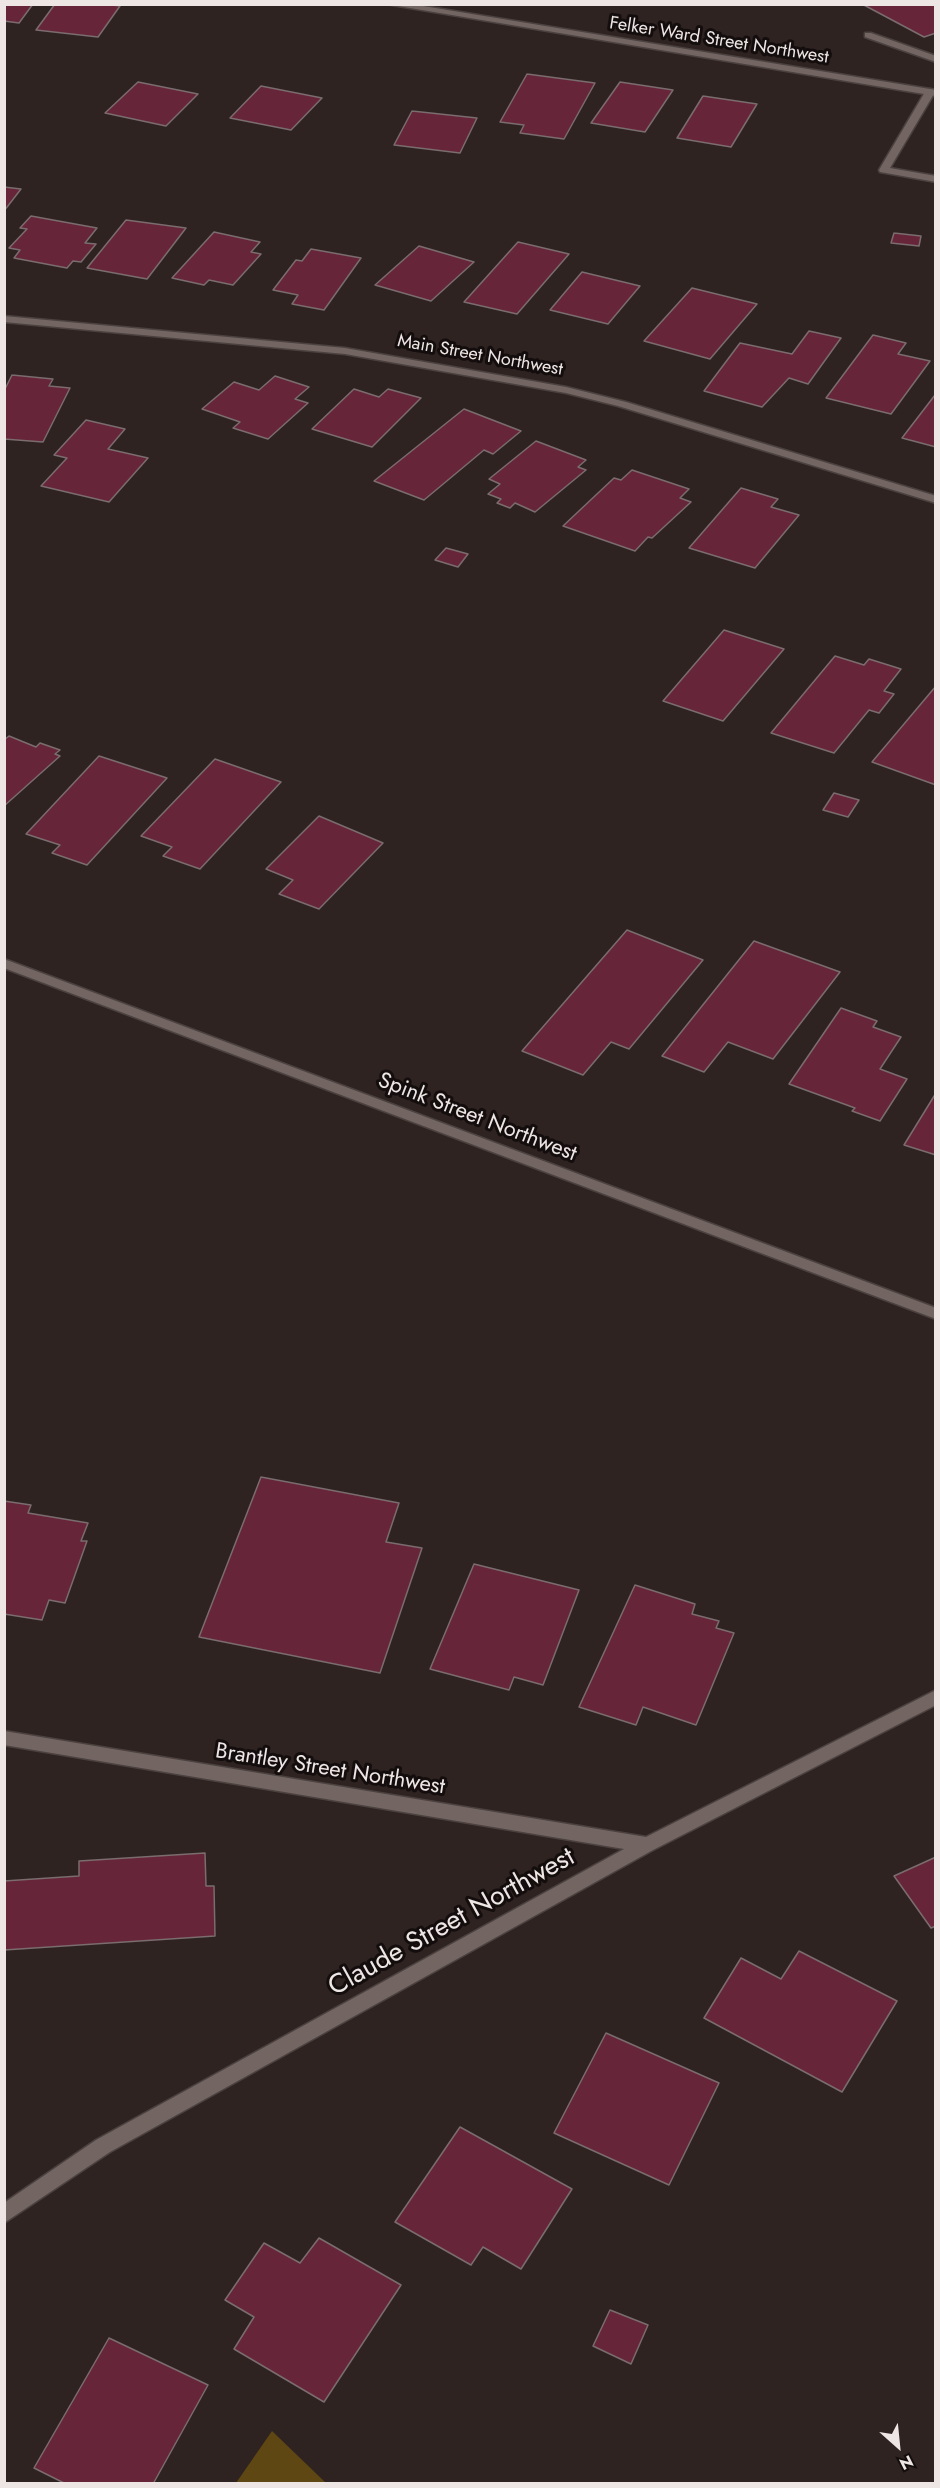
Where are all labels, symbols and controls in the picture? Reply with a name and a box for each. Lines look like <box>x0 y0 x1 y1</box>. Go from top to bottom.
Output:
street label: Felker Ward Street Northwest <box>608 13 830 69</box>
street label: Main Street Northwest <box>396 331 564 381</box>
street label: Spink Street Northwest <box>374 1068 580 1168</box>
street label: Brantley Street Northwest <box>213 1739 447 1801</box>
street label: Claude Street Northwest <box>323 1842 581 2004</box>
north arrow <box>868 2416 928 2476</box>
text: N <box>896 2449 917 2476</box>

